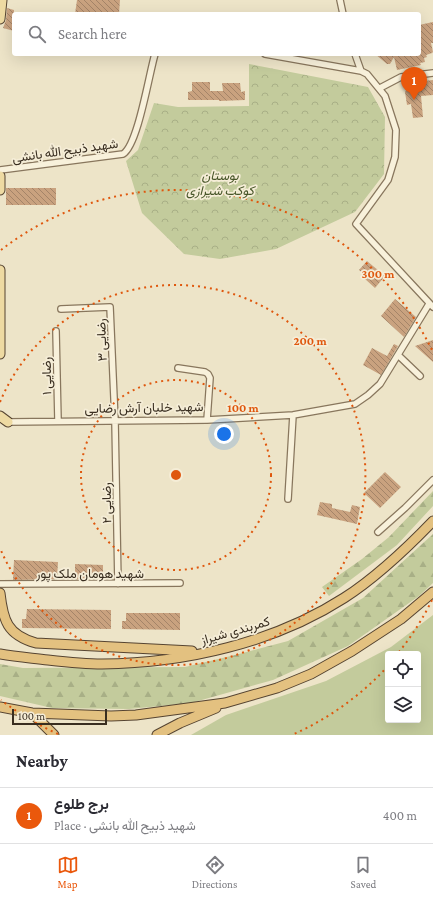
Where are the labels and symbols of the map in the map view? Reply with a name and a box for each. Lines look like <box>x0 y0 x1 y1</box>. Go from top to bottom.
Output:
pin: 1 <box>401 67 427 100</box>
street label: شهید ذبیح الله بانشی <box>11 136 119 167</box>
park label: بوستان کوکب شیرازی <box>186 168 256 199</box>
text: 300 m <box>362 267 395 281</box>
street label: رضایی ۳ <box>93 318 111 362</box>
text: 200 m <box>293 334 327 348</box>
street label: رضایی ۱ <box>39 357 55 395</box>
street label: شهید خلبان آرش رضایی <box>84 399 204 417</box>
text: 100 m <box>227 401 260 415</box>
your location <box>214 424 234 444</box>
centre of rings <box>169 468 183 482</box>
street label: رضایی ۲ <box>99 482 115 524</box>
street label: شهید هومان ملک پور <box>35 566 144 583</box>
street label: کمربندی شیراز <box>198 613 272 649</box>
scale bar <box>12 707 107 726</box>

